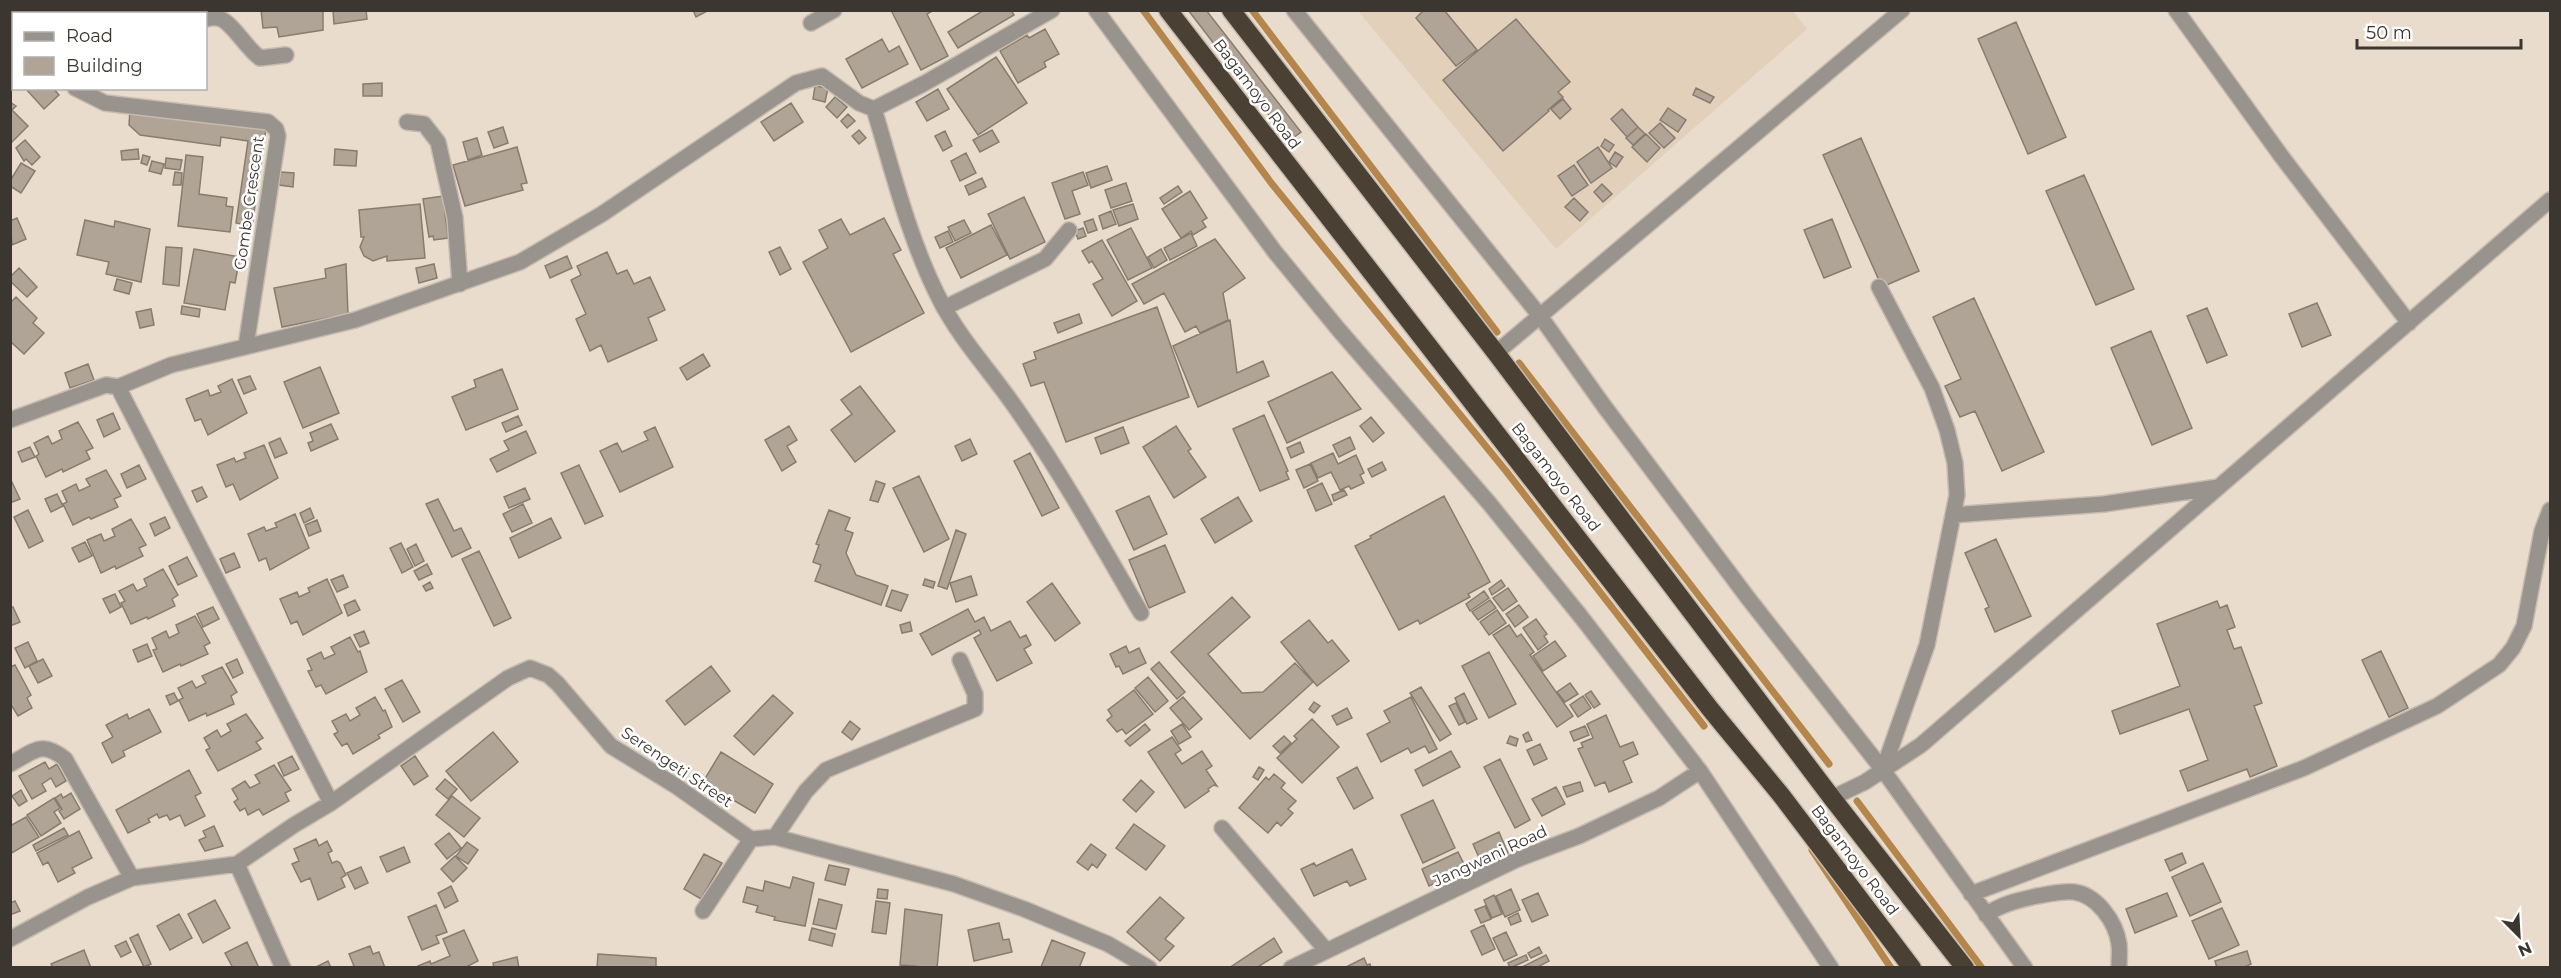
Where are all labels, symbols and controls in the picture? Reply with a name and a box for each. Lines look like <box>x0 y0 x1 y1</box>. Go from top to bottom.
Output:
legend <box>12 12 207 90</box>
scale bar <box>2357 12 2520 50</box>
text: 50 m <box>2366 22 2412 44</box>
text: Road <box>66 25 113 47</box>
street label: Bagamoyo Road <box>1209 35 1305 153</box>
text: Building <box>66 55 143 77</box>
street label: Gombe Crescent <box>230 134 268 271</box>
street label: Bagamoyo Road <box>1508 419 1604 535</box>
street label: Serengeti Street <box>618 723 737 812</box>
street label: Bagamoyo Road <box>1807 801 1903 919</box>
street label: Jangwani Road <box>1429 821 1550 891</box>
north arrow <box>2489 906 2549 966</box>
text: N <box>2515 938 2535 961</box>

